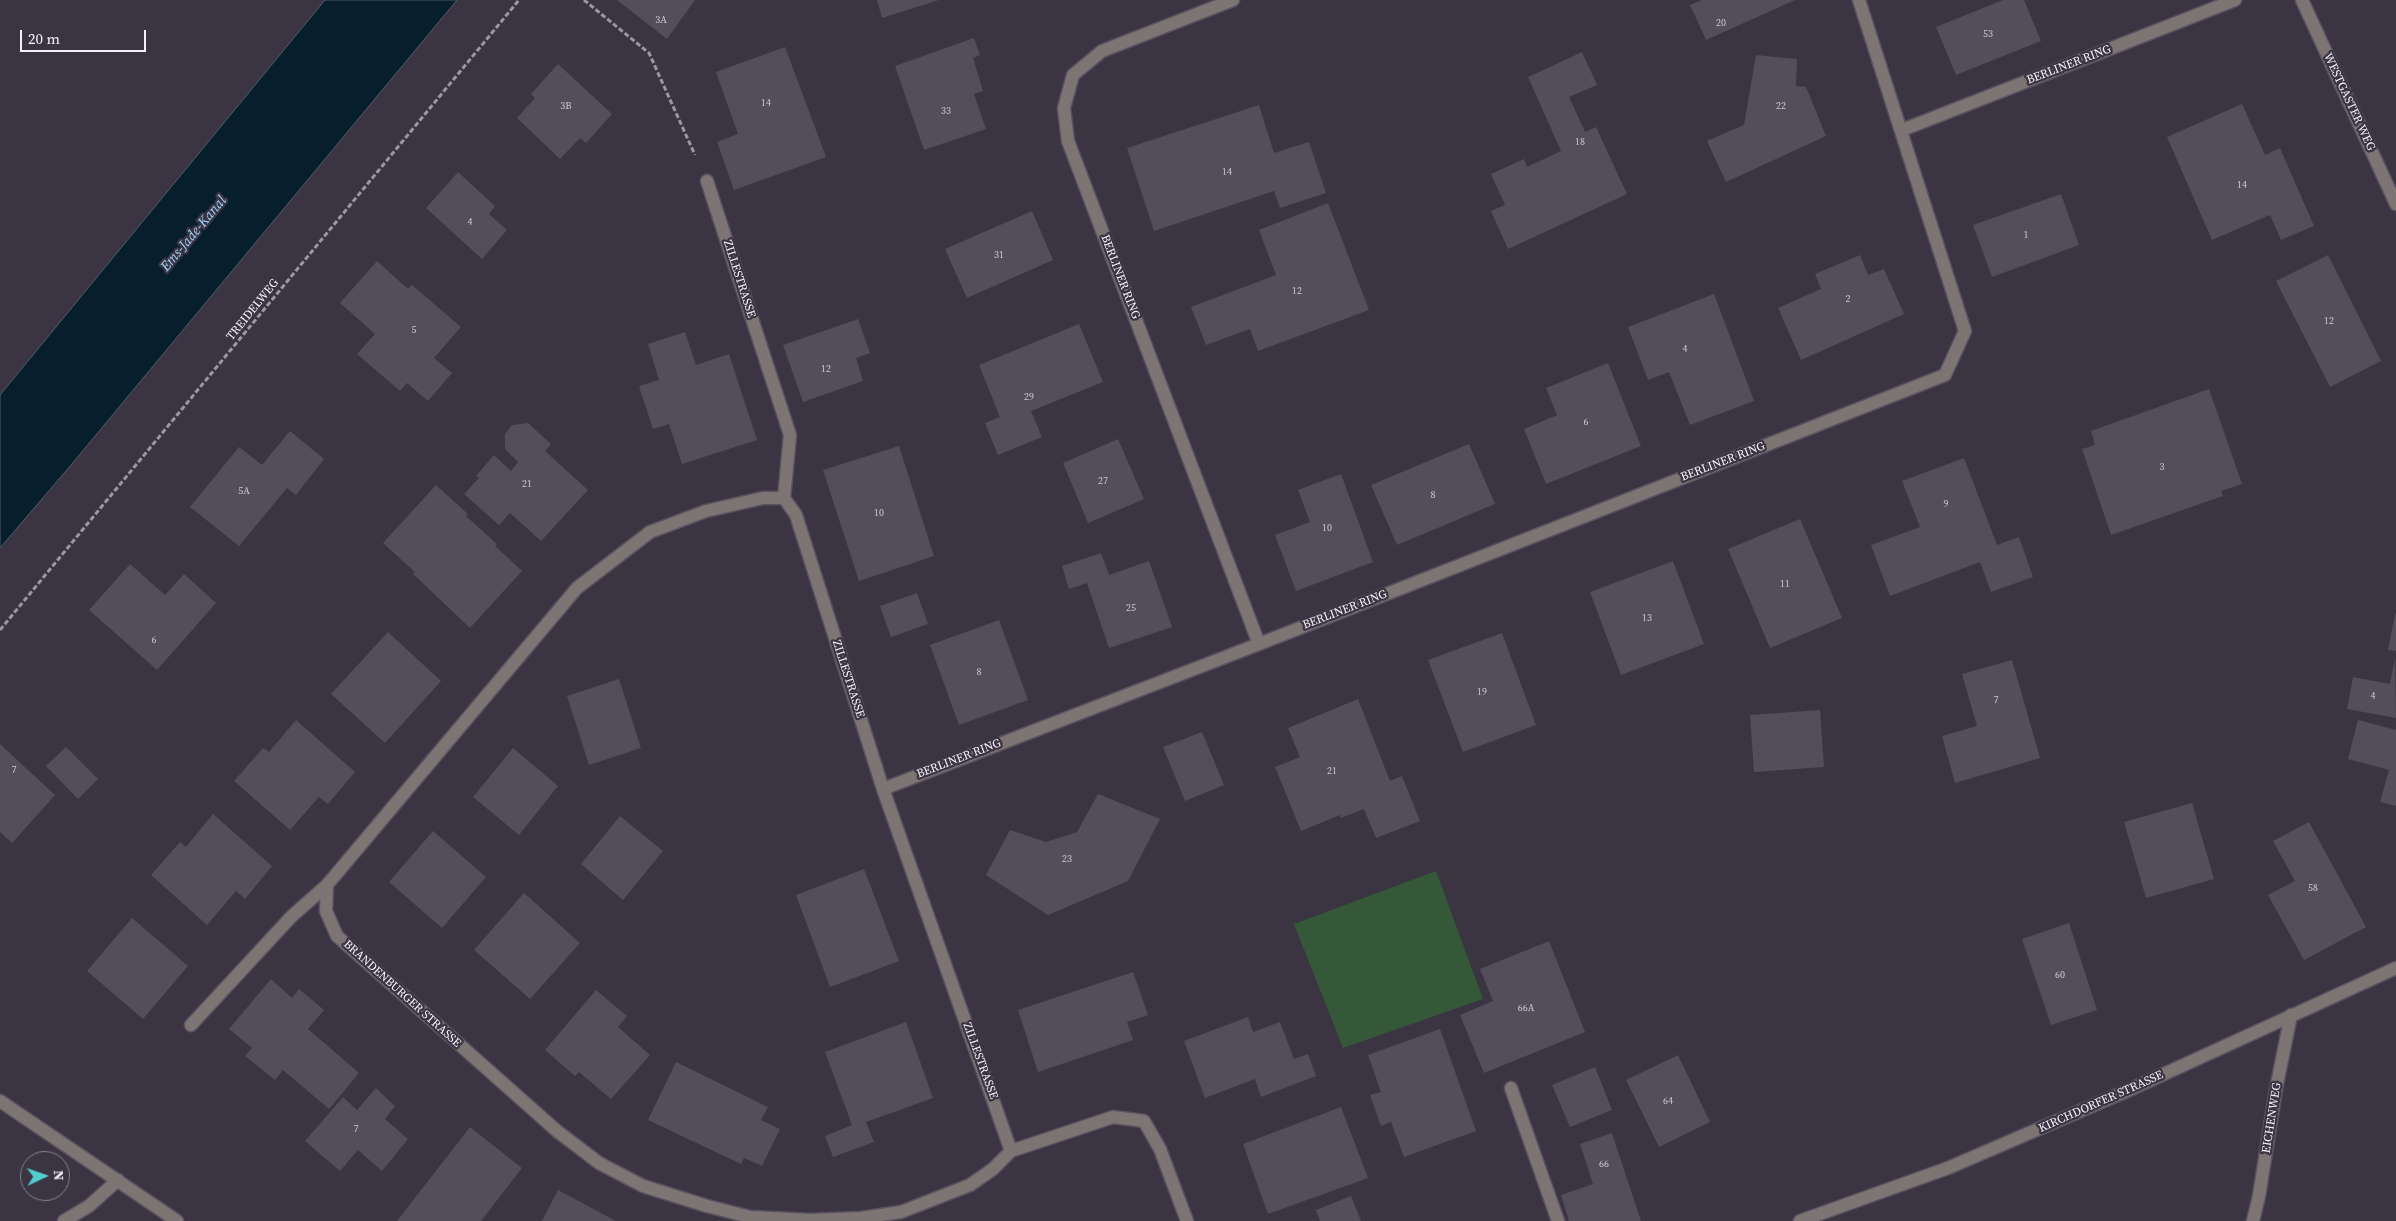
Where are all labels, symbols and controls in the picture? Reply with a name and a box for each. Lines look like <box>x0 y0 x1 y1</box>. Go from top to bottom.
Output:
house number: 3A <box>655 14 667 26</box>
house number: 20 <box>1716 17 1726 29</box>
scale bar <box>22 20 149 52</box>
text: 20 m <box>28 28 60 49</box>
house number: 53 <box>1983 28 1993 40</box>
street label: BERLINER RING <box>2025 42 2113 88</box>
street label: WESTGASTER WEG <box>2320 51 2378 153</box>
house number: 14 <box>761 97 771 109</box>
house number: 3B <box>560 100 572 112</box>
house number: 22 <box>1776 100 1786 112</box>
house number: 33 <box>941 105 951 117</box>
house number: 18 <box>1575 136 1585 148</box>
house number: 14 <box>1222 166 1232 178</box>
house number: 14 <box>2237 179 2247 191</box>
water label: Ems-Jade-Kanal <box>158 193 230 275</box>
house number: 4 <box>468 216 472 228</box>
house number: 1 <box>2024 229 2028 241</box>
street label: BERLINER RING <box>1097 233 1143 321</box>
street label: ZILLESTRASSE <box>720 238 758 320</box>
house number: 31 <box>994 249 1004 261</box>
street label: TREIDELWEG <box>224 276 282 344</box>
house number: 12 <box>1292 285 1302 297</box>
house number: 2 <box>1846 293 1850 305</box>
house number: 12 <box>2324 315 2334 327</box>
house number: 5 <box>412 324 416 336</box>
house number: 4 <box>1683 343 1687 355</box>
house number: 12 <box>821 363 831 375</box>
house number: 29 <box>1024 391 1034 403</box>
house number: 6 <box>1584 416 1588 428</box>
street label: BERLINER RING <box>1679 439 1767 485</box>
house number: 3 <box>2160 461 2164 473</box>
house number: 27 <box>1098 475 1108 487</box>
house number: 21 <box>522 478 532 490</box>
house number: 5A <box>238 485 250 497</box>
house number: 8 <box>1431 489 1435 501</box>
house number: 9 <box>1944 498 1948 510</box>
house number: 10 <box>874 507 884 519</box>
house number: 10 <box>1322 522 1332 534</box>
house number: 11 <box>1780 578 1790 590</box>
street label: BERLINER RING <box>1301 587 1389 633</box>
house number: 25 <box>1126 602 1136 614</box>
house number: 13 <box>1642 612 1652 624</box>
house number: 6 <box>152 634 156 646</box>
street label: ZILLESTRASSE <box>829 638 867 720</box>
house number: 8 <box>977 666 981 678</box>
house number: 19 <box>1477 686 1487 698</box>
house number: 4 <box>2371 690 2375 702</box>
house number: 7 <box>1994 694 1998 706</box>
street label: BERLINER RING <box>915 736 1003 782</box>
house number: 7 <box>12 764 16 776</box>
house number: 21 <box>1327 765 1337 777</box>
house number: 23 <box>1062 853 1072 865</box>
house number: 58 <box>2308 882 2318 894</box>
street label: BRANDENBURGER STRASSE <box>340 937 464 1051</box>
house number: 60 <box>2055 969 2065 981</box>
house number: 66A <box>1518 1002 1534 1014</box>
street label: ZILLESTRASSE <box>959 1021 1001 1101</box>
street label: KIRCHDORFER STRASSE <box>2036 1068 2166 1136</box>
street label: EICHENWEG <box>2259 1082 2285 1154</box>
house number: 64 <box>1663 1095 1673 1107</box>
house number: 7 <box>354 1123 358 1135</box>
north arrow <box>20 1151 70 1201</box>
house number: 66 <box>1599 1158 1609 1170</box>
text: N <box>49 1170 69 1181</box>

